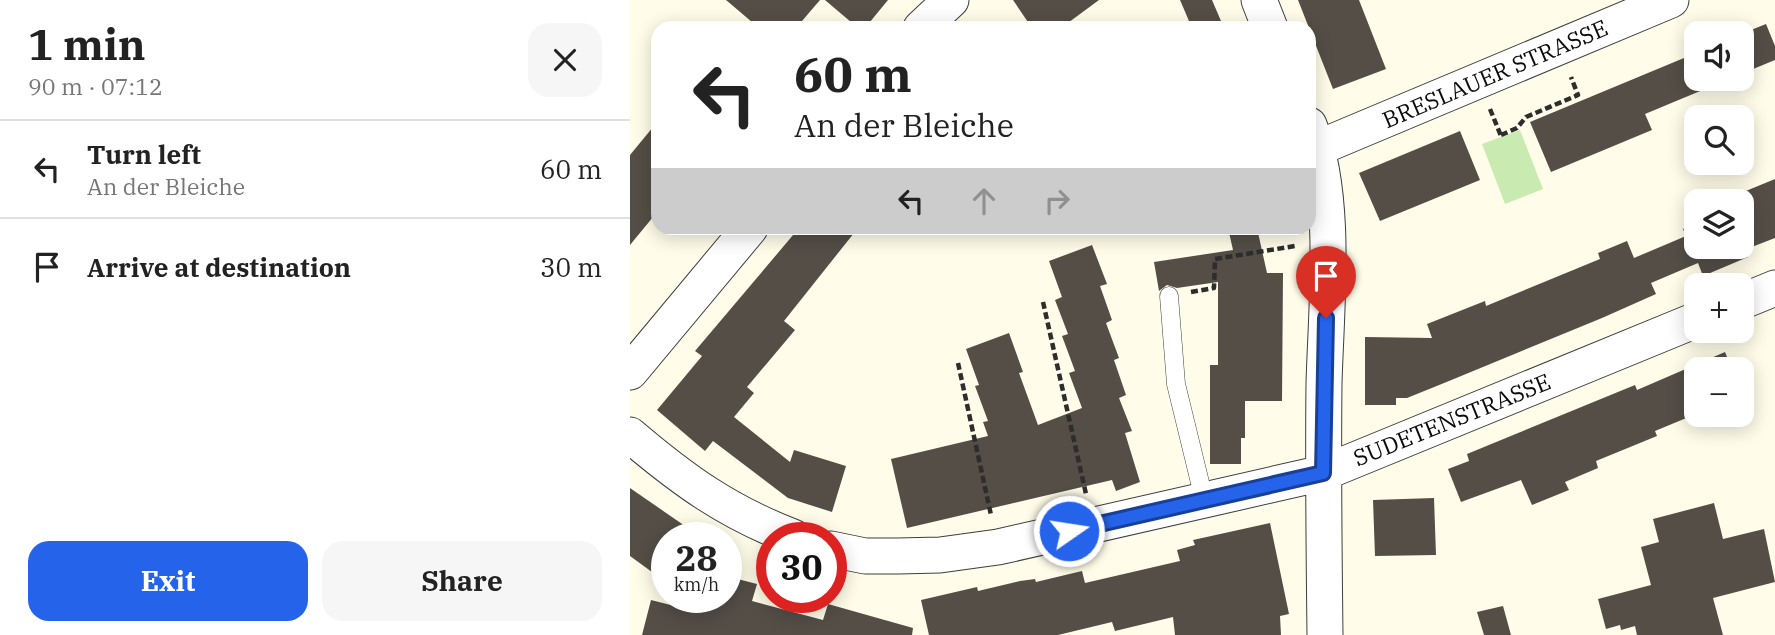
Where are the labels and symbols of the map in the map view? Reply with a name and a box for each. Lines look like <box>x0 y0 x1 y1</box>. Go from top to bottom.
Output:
street label: BRESLAUER STRASSE <box>1377 12 1612 134</box>
pin <box>1296 246 1356 318</box>
street label: SUDETENSTRASSE <box>1348 366 1555 472</box>
position arrow <box>1032 494 1106 568</box>
speed limit sign: 30 <box>756 522 847 613</box>

